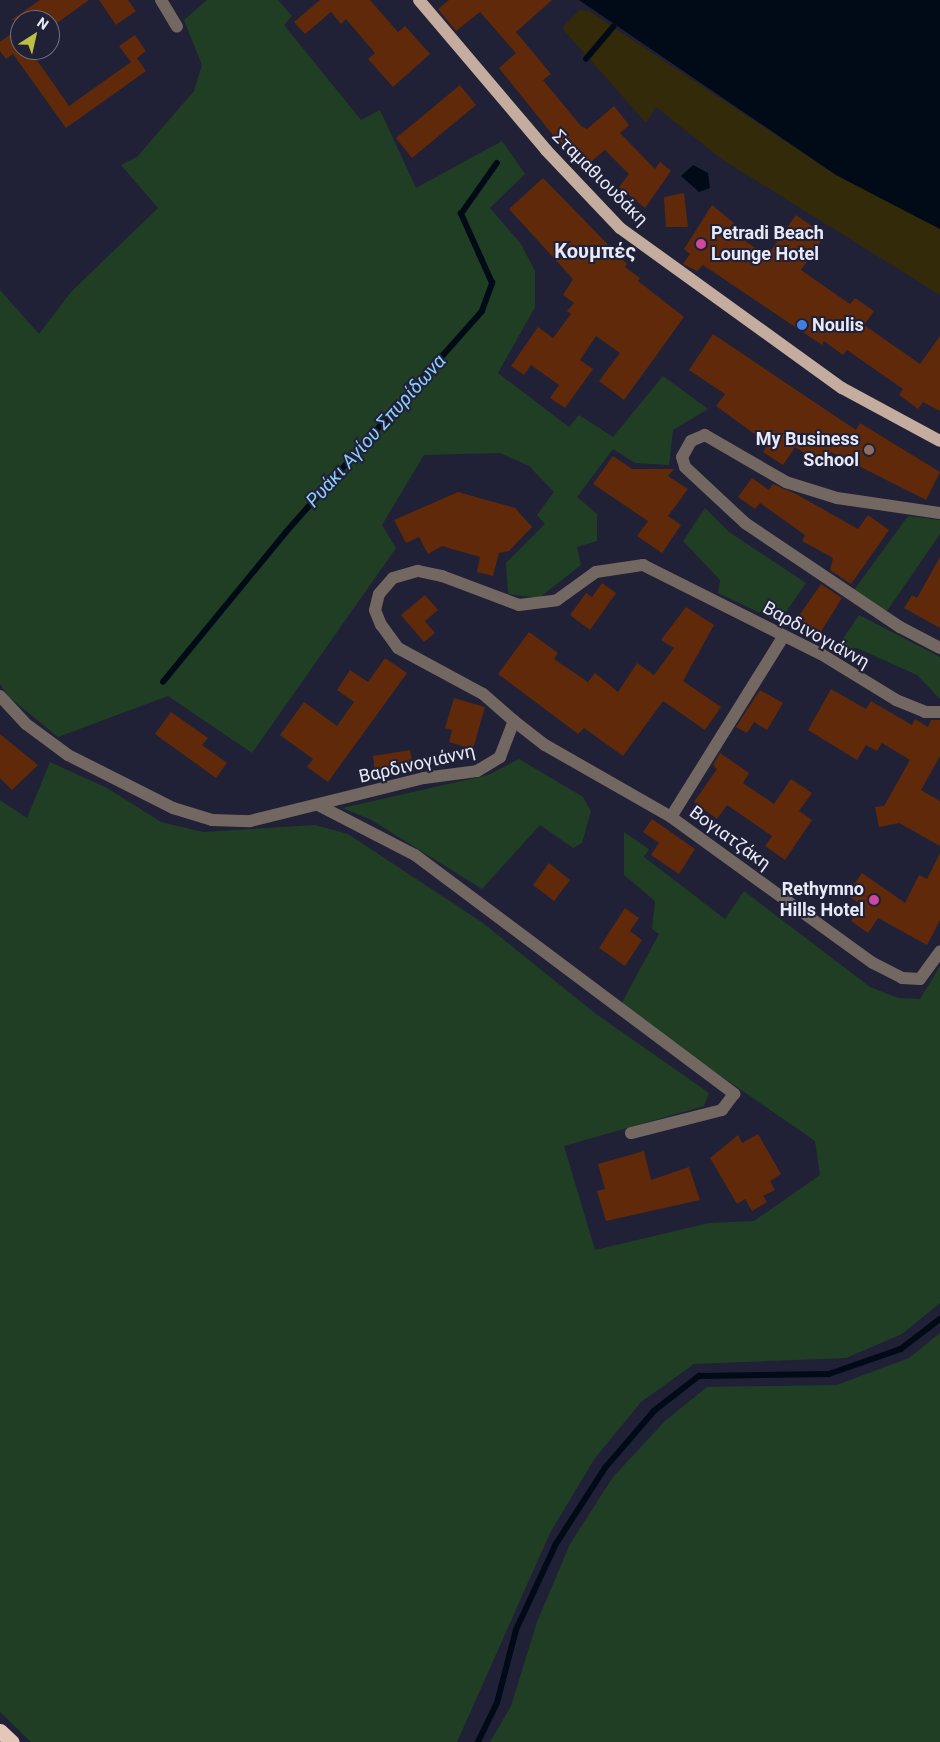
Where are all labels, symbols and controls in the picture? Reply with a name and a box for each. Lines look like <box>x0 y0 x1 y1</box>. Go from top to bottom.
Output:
north arrow <box>10 10 60 60</box>
text: N <box>34 14 52 33</box>
street label: Σταμαθιουδάκη <box>548 126 652 230</box>
place label: Petradi Beach Lounge Hotel <box>711 223 824 266</box>
marker: Petradi Beach Lounge Hotel <box>695 238 707 250</box>
district label: Κουμπές <box>554 239 636 263</box>
place label: Noulis <box>812 314 864 336</box>
marker: Noulis <box>796 319 808 331</box>
water label: Ρυάκι Αγίου Σπυρίδωνα <box>301 350 451 512</box>
place label: My Business School <box>756 429 859 472</box>
marker: My Business School <box>863 444 875 456</box>
street label: Βαρδινογιάννη <box>759 597 873 673</box>
street label: Βαρδινογιάννη <box>357 740 477 788</box>
street label: Βογιατζάκη <box>685 801 775 875</box>
place label: Rethymno Hills Hotel <box>780 879 864 922</box>
marker: Rethymno Hills Hotel <box>868 894 880 906</box>

